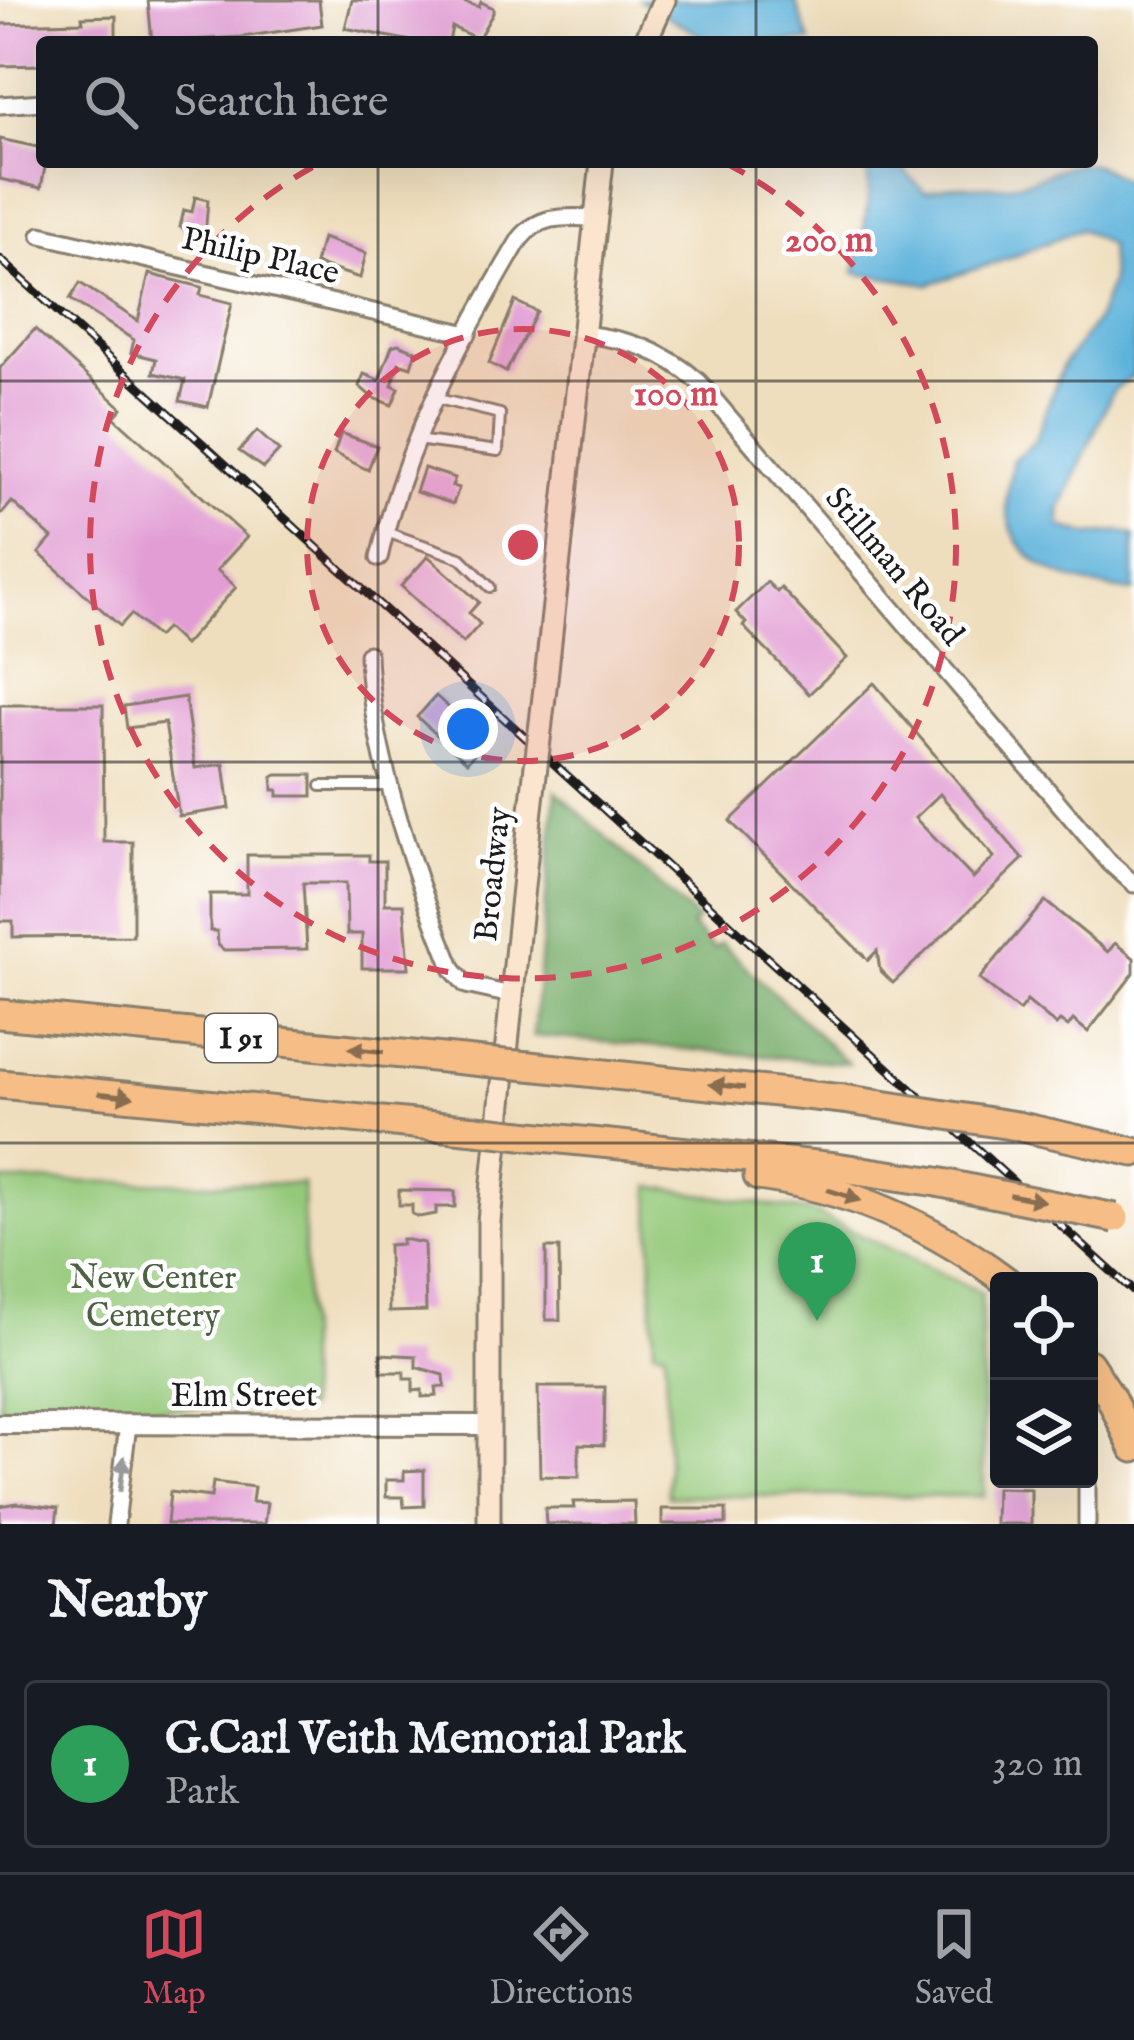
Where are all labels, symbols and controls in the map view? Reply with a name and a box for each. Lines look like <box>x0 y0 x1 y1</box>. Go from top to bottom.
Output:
search box <box>36 36 1098 168</box>
icon: search <box>78 69 144 135</box>
text: Search here <box>174 74 388 131</box>
street label: Philip Place <box>178 218 343 295</box>
text: 200 m <box>785 218 873 264</box>
text: 100 m <box>634 372 718 418</box>
street label: Stillman Road <box>815 479 972 655</box>
centre of rings <box>502 524 544 566</box>
your location <box>438 699 498 759</box>
street label: Broadway <box>466 804 522 944</box>
road number: I 91 <box>205 1014 277 1062</box>
one-way arrow <box>347 1040 385 1059</box>
one-way arrow <box>708 1076 745 1095</box>
one-way arrow <box>98 1086 136 1105</box>
one-way arrow <box>826 1187 863 1206</box>
one-way arrow <box>1008 1189 1046 1208</box>
pin: 1 <box>778 1222 856 1321</box>
park label: New Center Cemetery <box>70 1258 236 1338</box>
map controls <box>990 1272 1098 1488</box>
button: locate <box>990 1272 1098 1380</box>
street label: Elm Street <box>171 1376 317 1418</box>
button: layers <box>990 1380 1098 1488</box>
one-way arrow <box>112 1455 131 1492</box>
text: Nearby <box>48 1570 207 1635</box>
text: G.Carl Veith Memorial Park <box>165 1711 685 1768</box>
text: 1 <box>83 1740 97 1789</box>
text: 320 m <box>992 1740 1083 1789</box>
text: Park <box>165 1768 239 1817</box>
tab: Map <box>141 1901 207 2015</box>
tab: Directions <box>489 1901 633 2015</box>
tab: Saved <box>915 1901 993 2015</box>

